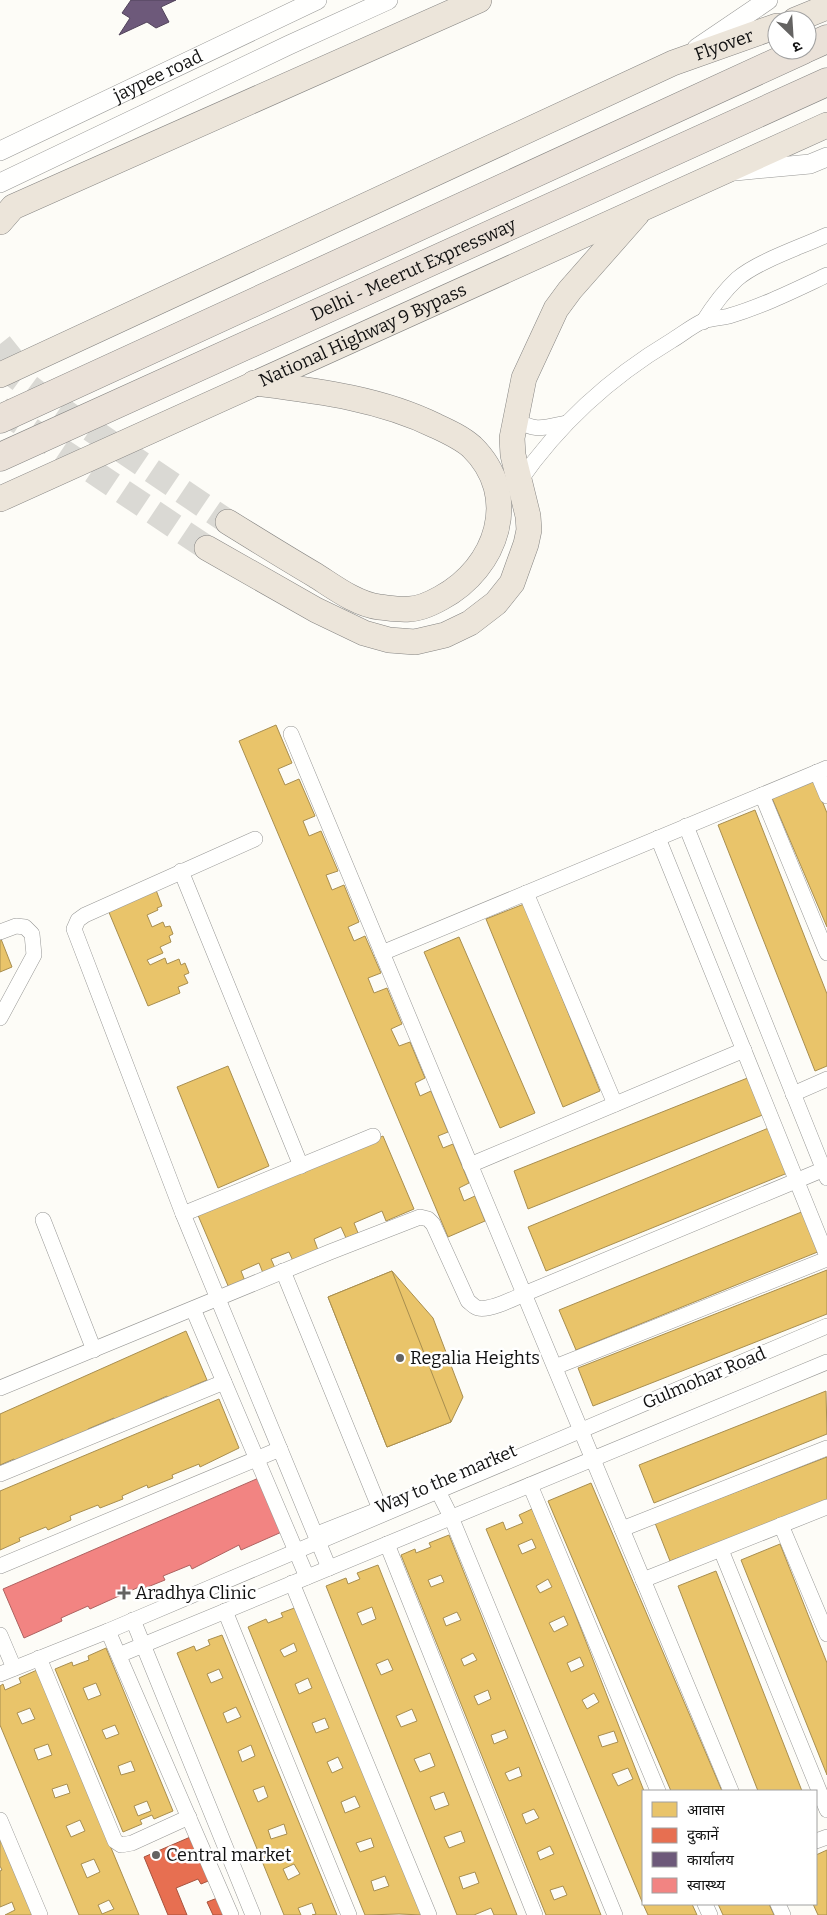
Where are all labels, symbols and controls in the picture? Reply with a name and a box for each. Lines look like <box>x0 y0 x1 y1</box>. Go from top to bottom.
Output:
north arrow <box>767 10 817 60</box>
street label: Flyover <box>692 24 756 65</box>
text: उ <box>789 37 805 56</box>
street label: jaypee road <box>109 45 206 107</box>
street label: Delhi - Meerut Expressway <box>307 213 520 326</box>
street label: National Highway 9 Bypass <box>255 279 470 391</box>
street label: Gulmohar Road <box>639 1342 769 1414</box>
place label: Regalia Heights <box>410 1347 540 1369</box>
marker: Regalia Heights <box>394 1352 406 1364</box>
street label: Way to the market <box>372 1439 520 1519</box>
place label: Aradhya Clinic <box>135 1582 256 1604</box>
marker: Aradhya Clinic <box>117 1586 131 1600</box>
legend <box>642 1790 817 1905</box>
text: आवास <box>687 1801 726 1819</box>
text: दुकानें <box>687 1826 719 1845</box>
place label: Central market <box>166 1844 292 1866</box>
marker: Central market <box>150 1849 162 1861</box>
text: कार्यालय <box>687 1851 734 1869</box>
text: स्वास्थ्य <box>687 1876 725 1894</box>

